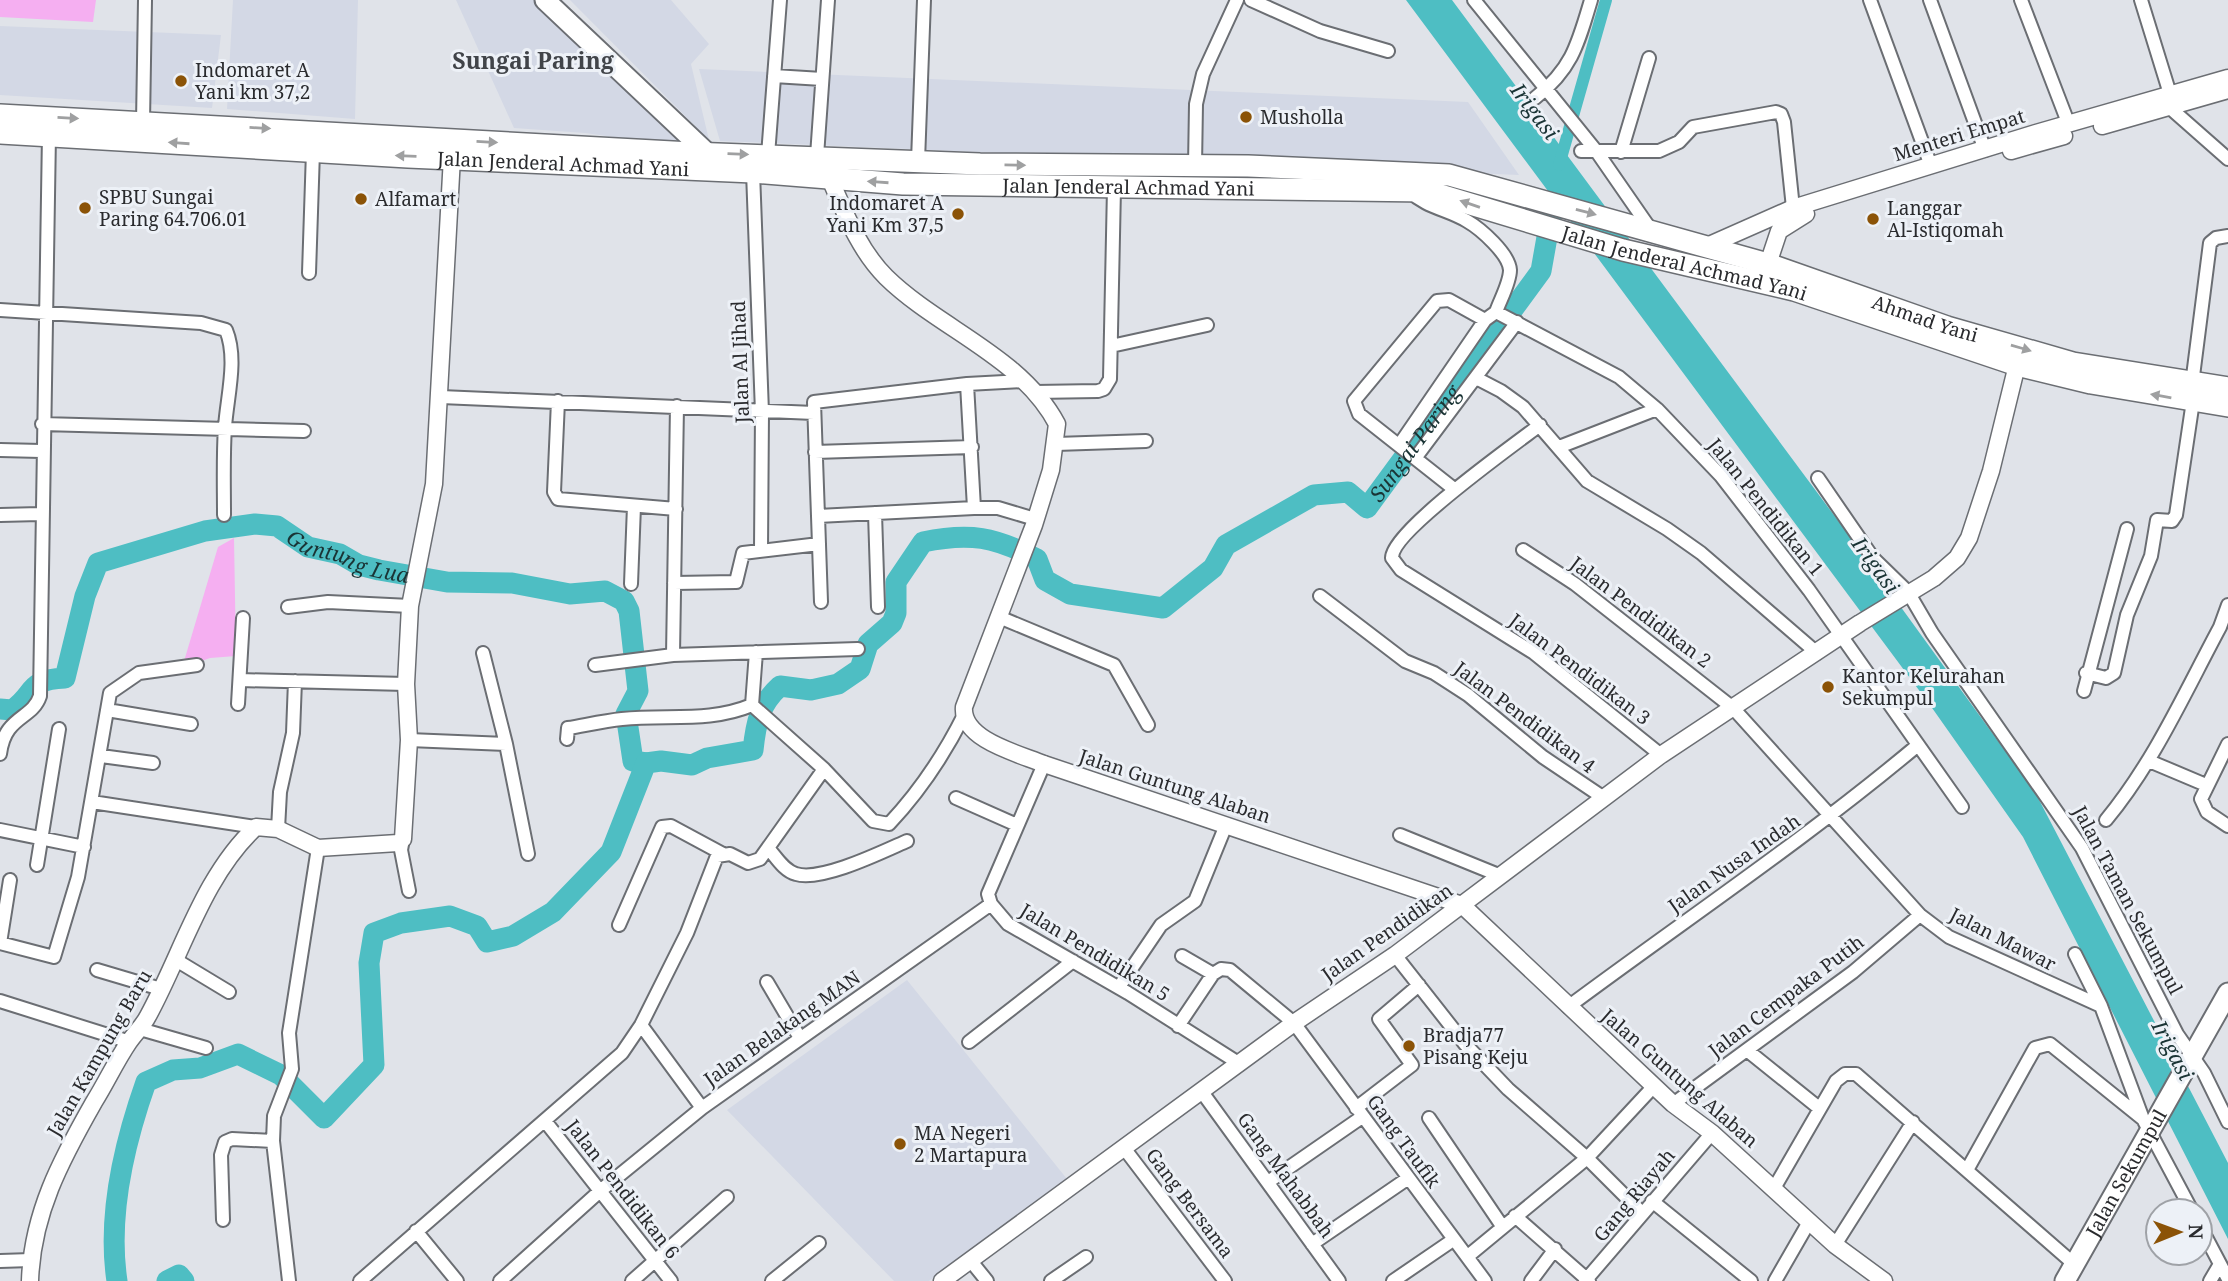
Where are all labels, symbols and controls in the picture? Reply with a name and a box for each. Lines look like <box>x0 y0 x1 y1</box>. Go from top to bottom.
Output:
district label: Sungai Paring <box>452 44 614 76</box>
place label: Indomaret A Yani km 37,2 <box>194 57 310 105</box>
marker: Indomaret A Yani km 37,2 <box>173 73 189 89</box>
water label: Irigasi <box>1504 76 1566 145</box>
street label: Menteri Empat <box>1890 103 2028 167</box>
place label: Musholla <box>1260 104 1344 130</box>
marker: Musholla <box>1238 109 1254 125</box>
one-way arrow <box>57 113 79 124</box>
one-way arrow <box>249 123 271 134</box>
one-way arrow <box>476 136 498 147</box>
one-way arrow <box>168 137 190 148</box>
street label: Jalan Jenderal Achmad Yani <box>436 145 690 182</box>
one-way arrow <box>728 148 750 160</box>
one-way arrow <box>395 151 417 162</box>
one-way arrow <box>1004 159 1026 171</box>
street label: Jalan Jenderal Achmad Yani <box>1001 172 1255 202</box>
one-way arrow <box>867 176 889 187</box>
place label: SPBU Sungai Paring 64.706.01 <box>99 184 247 232</box>
place label: Alfamart <box>375 186 457 212</box>
place label: Indomaret A Yani Km 37,5 <box>825 190 945 238</box>
marker: Alfamart <box>353 191 369 207</box>
place label: Langgar Al-Istiqomah <box>1887 195 2004 243</box>
one-way arrow <box>1460 198 1481 209</box>
marker: SPBU Sungai Paring 64.706.01 <box>77 200 93 216</box>
marker: Indomaret A Yani Km 37,5 <box>950 206 966 222</box>
one-way arrow <box>1575 207 1597 218</box>
marker: Langgar Al-Istiqomah <box>1865 211 1881 227</box>
street label: Jalan Jenderal Achmad Yani <box>1558 219 1811 307</box>
street label: Ahmad Yani <box>1868 289 1981 348</box>
street label: Jalan Al Jihad <box>725 300 755 425</box>
one-way arrow <box>2011 343 2032 353</box>
water label: Sungai Paring <box>1362 378 1468 507</box>
one-way arrow <box>2149 390 2171 401</box>
street label: Jalan Pendidikan 1 <box>1702 432 1830 581</box>
water label: Guntung Lua <box>281 523 412 589</box>
water label: Irigasi <box>1845 530 1906 600</box>
street label: Jalan Pendidikan 2 <box>1564 550 1717 674</box>
street label: Jalan Pendidikan 3 <box>1503 607 1656 731</box>
street label: Jalan Pendidikan 4 <box>1448 655 1601 779</box>
place label: Kantor Kelurahan Sekumpul <box>1842 663 2005 711</box>
marker: Kantor Kelurahan Sekumpul <box>1820 679 1836 695</box>
street label: Jalan Guntung Alaban <box>1075 742 1274 829</box>
street label: Jalan Taman Sekumpul <box>2067 800 2189 999</box>
street label: Jalan Nusa Indah <box>1662 808 1805 919</box>
street label: Jalan Pendidikan <box>1315 877 1458 988</box>
street label: Jalan Pendidikan 5 <box>1014 896 1175 1007</box>
street label: Jalan Mawar <box>1945 901 2061 977</box>
street label: Jalan Cempaka Putih <box>1702 929 1869 1064</box>
street label: Jalan Belakang MAN <box>698 964 865 1092</box>
street label: Jalan Kampung Baru <box>40 965 157 1142</box>
street label: Jalan Guntung Alaban <box>1595 1002 1764 1153</box>
water label: Irigasi <box>2145 1014 2201 1085</box>
place label: Bradja77 Pisang Keju <box>1423 1022 1528 1070</box>
marker: Bradja77 Pisang Keju <box>1401 1038 1417 1054</box>
street label: Gang Taufik <box>1361 1089 1447 1194</box>
street label: Jalan Sekumpul <box>2079 1105 2173 1242</box>
street label: Gang Mahabbah <box>1232 1107 1340 1243</box>
street label: Jalan Pendidikan 6 <box>560 1113 686 1264</box>
place label: MA Negeri 2 Martapura <box>914 1120 1027 1168</box>
marker: MA Negeri 2 Martapura <box>892 1136 908 1152</box>
street label: Gang Bersama <box>1140 1143 1240 1263</box>
street label: Gang Riayah <box>1587 1143 1681 1247</box>
north arrow <box>2144 1197 2214 1267</box>
text: N <box>2183 1224 2209 1239</box>

